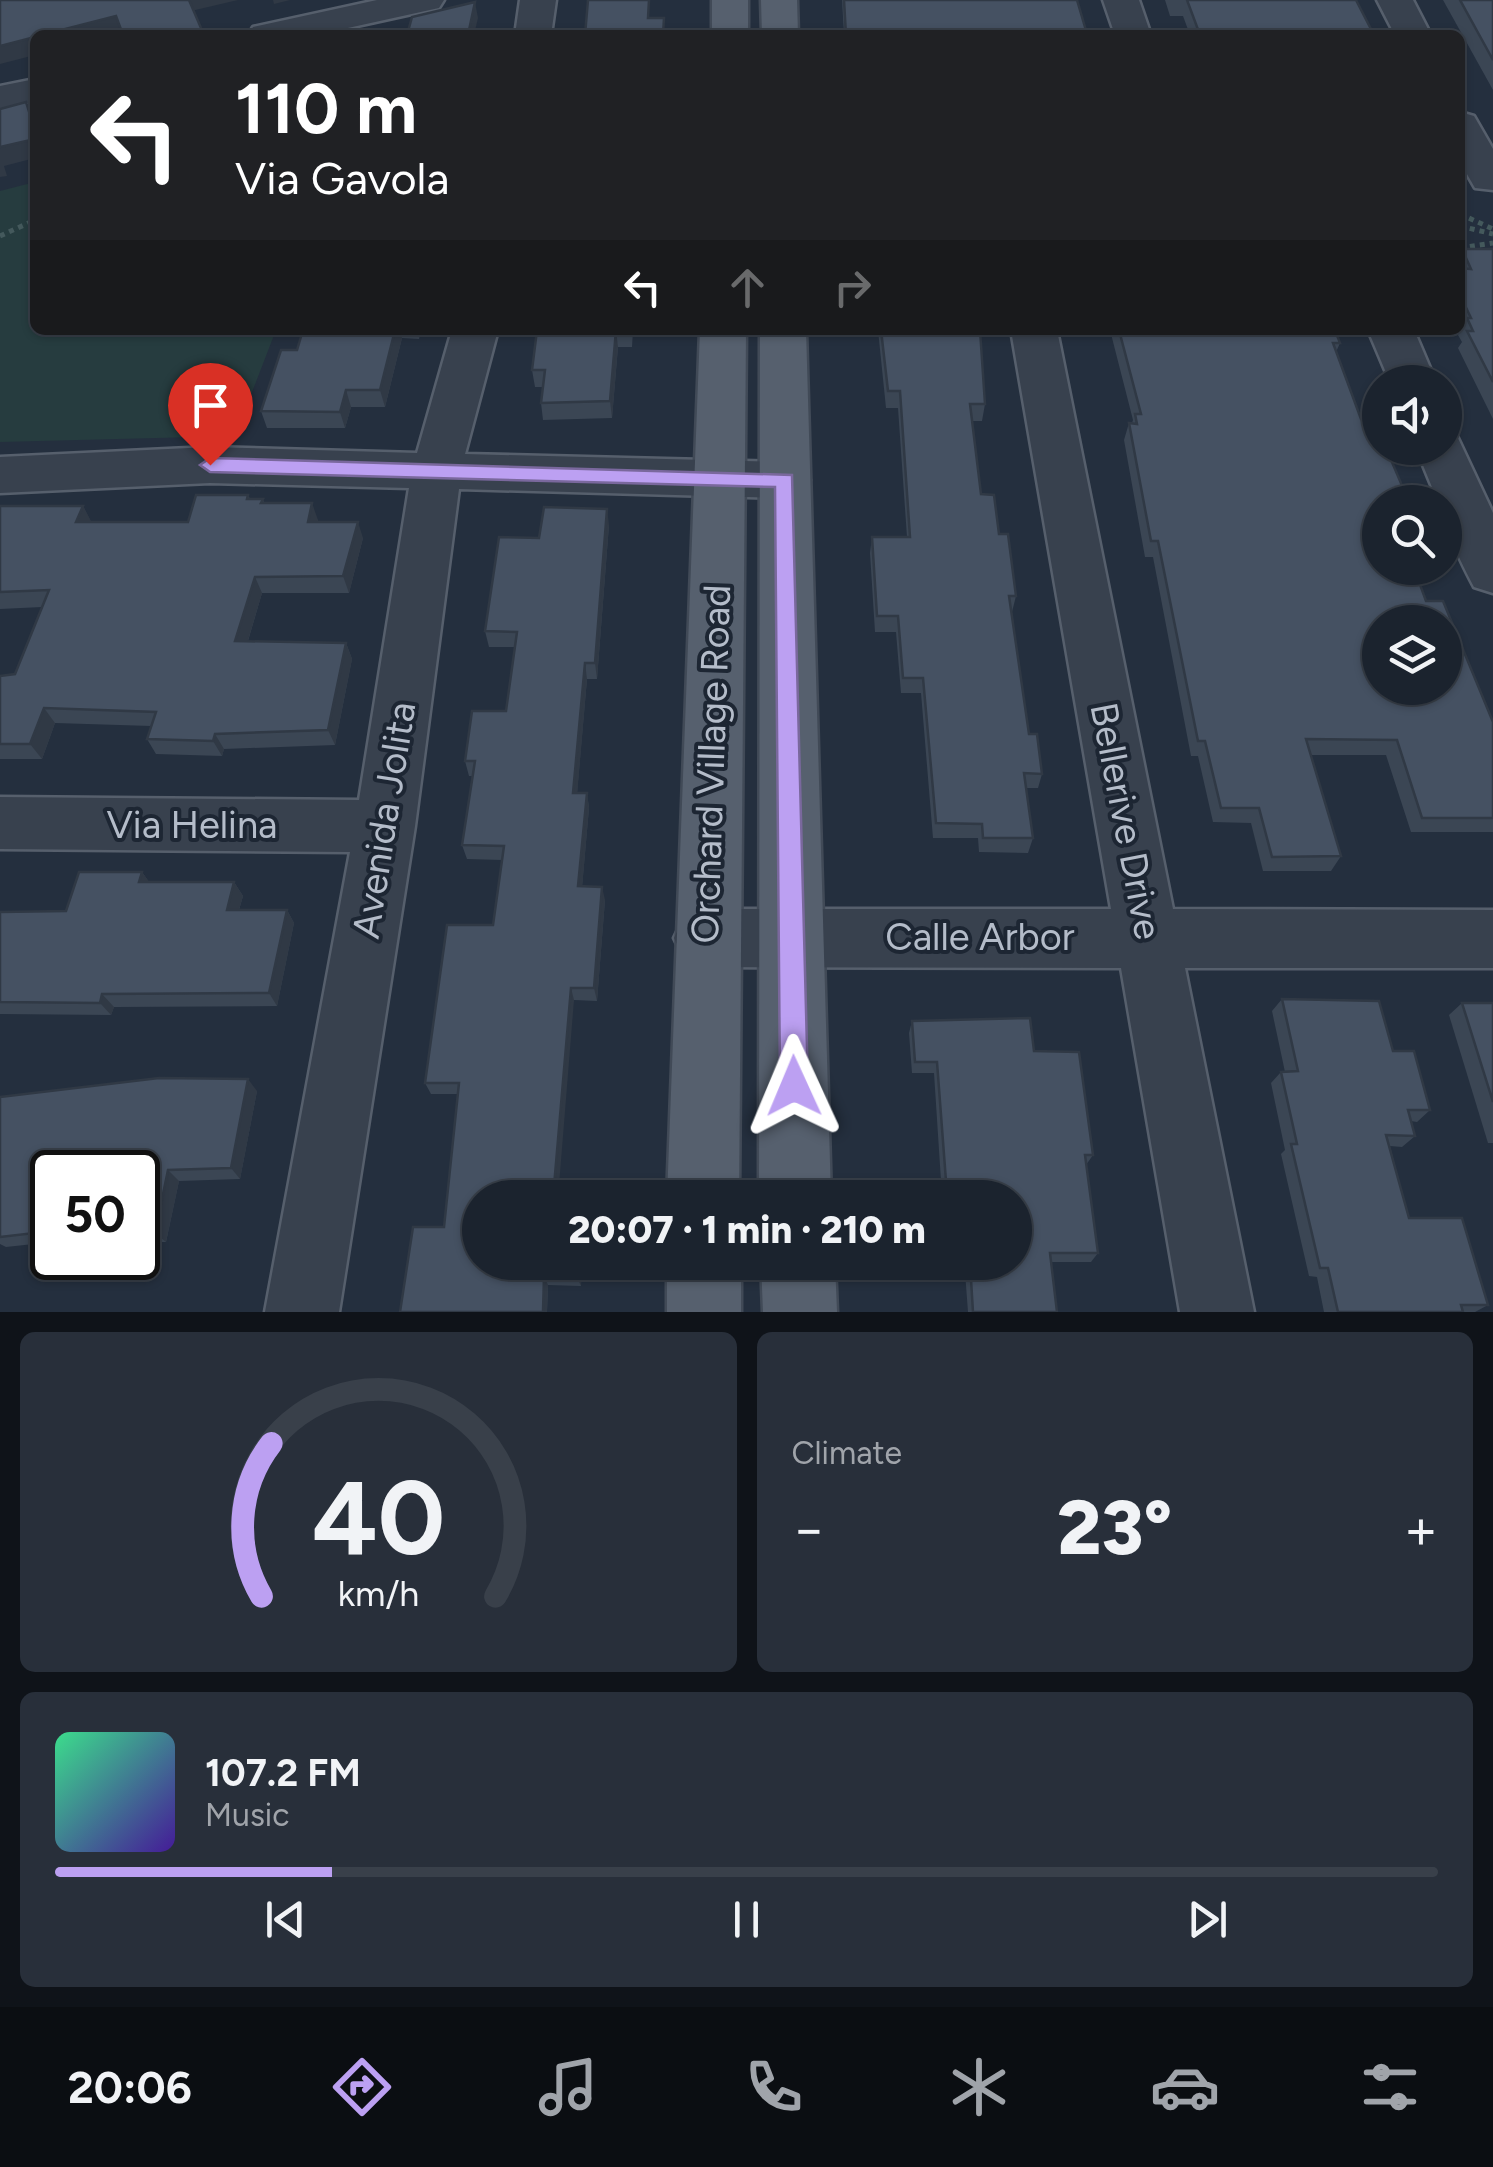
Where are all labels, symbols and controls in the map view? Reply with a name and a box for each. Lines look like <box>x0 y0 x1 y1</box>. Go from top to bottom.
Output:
text: 110 m <box>235 66 417 151</box>
icon: left <box>70 70 200 200</box>
text: Via Gavola <box>235 151 449 205</box>
icon: left <box>615 260 670 315</box>
icon: ahead <box>720 260 775 315</box>
icon: right <box>825 260 880 315</box>
pin <box>168 363 253 466</box>
map controls <box>1362 365 1462 705</box>
button: sound <box>1362 365 1462 465</box>
icon: arrive <box>183 378 238 433</box>
button: search <box>1362 485 1462 585</box>
street label: Orchard Village Road <box>682 584 740 944</box>
button: layers <box>1362 605 1462 705</box>
street label: Avenida Jolita <box>343 698 425 942</box>
street label: Bellerive Drive <box>1080 699 1172 943</box>
street label: Via Helina <box>107 802 277 848</box>
street label: Calle Arbor <box>885 914 1075 960</box>
position arrow <box>742 1034 846 1138</box>
speed limit sign: 50 <box>30 1150 160 1280</box>
text: 20:07 · 1 min · 210 m <box>568 1207 926 1253</box>
text: Climate <box>792 1434 902 1472</box>
text: 40 <box>312 1455 445 1580</box>
text: 23° <box>1057 1483 1172 1573</box>
text: − <box>792 1496 826 1562</box>
text: + <box>1404 1496 1438 1562</box>
text: km/h <box>337 1572 419 1615</box>
text: 107.2 FM <box>205 1750 361 1796</box>
text: Music <box>205 1796 290 1834</box>
icon: previous <box>258 1892 313 1947</box>
icon: pause <box>719 1892 774 1947</box>
icon: next <box>1180 1892 1235 1947</box>
icon: directions <box>327 2052 397 2122</box>
icon: music <box>533 2052 603 2122</box>
icon: phone <box>739 2052 809 2122</box>
icon: climate <box>944 2052 1014 2122</box>
icon: car <box>1150 2052 1220 2122</box>
icon: filters <box>1355 2052 1425 2122</box>
text: 20:06 <box>68 2060 192 2114</box>

